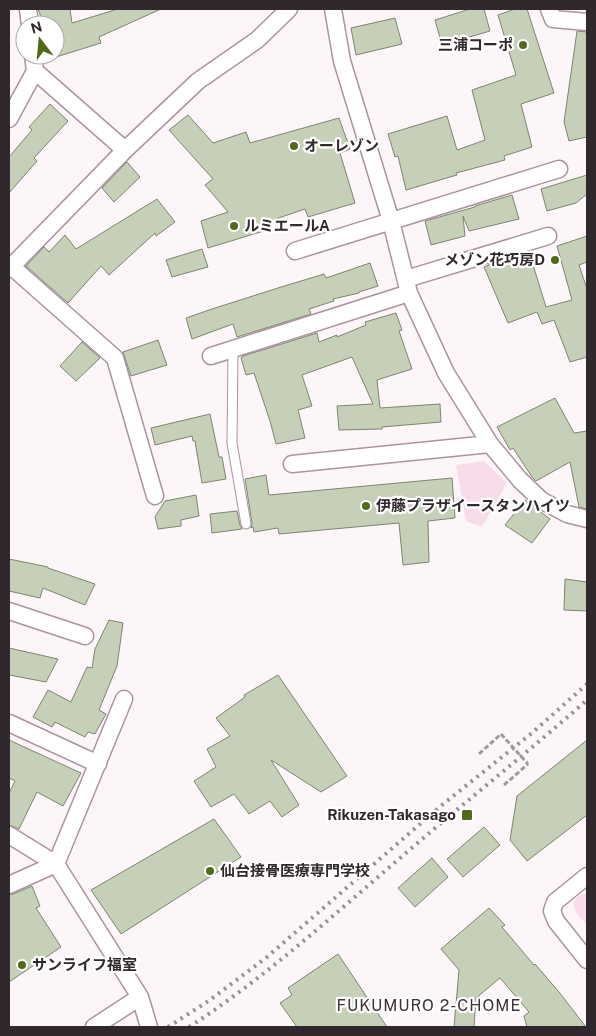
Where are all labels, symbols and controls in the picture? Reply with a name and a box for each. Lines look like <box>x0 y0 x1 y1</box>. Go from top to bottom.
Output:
north arrow <box>15 15 65 65</box>
text: N <box>29 18 44 37</box>
place label: 三浦コーポ <box>438 36 513 53</box>
marker: 三浦コーポ <box>517 39 529 51</box>
place label: オーレゾン <box>304 137 379 154</box>
marker: オーレゾン <box>288 140 300 152</box>
place label: ルミエールA <box>244 217 330 234</box>
marker: ルミエールA <box>228 220 240 232</box>
place label: メゾン花巧房D <box>444 251 545 268</box>
marker: メゾン花巧房D <box>549 254 561 266</box>
place label: 伊藤プラザイースタンハイツ <box>376 497 570 514</box>
marker: 伊藤プラザイースタンハイツ <box>360 500 372 512</box>
place label: Rikuzen-Takasago <box>327 806 456 823</box>
marker: Rikuzen-Takasago <box>460 808 474 822</box>
place label: 仙台接骨医療専門学校 <box>220 862 370 879</box>
marker: 仙台接骨医療専門学校 <box>204 865 216 877</box>
place label: サンライフ福室 <box>32 956 137 973</box>
marker: サンライフ福室 <box>16 959 28 971</box>
district label: FUKUMURO 2-CHOME <box>337 996 521 1015</box>

